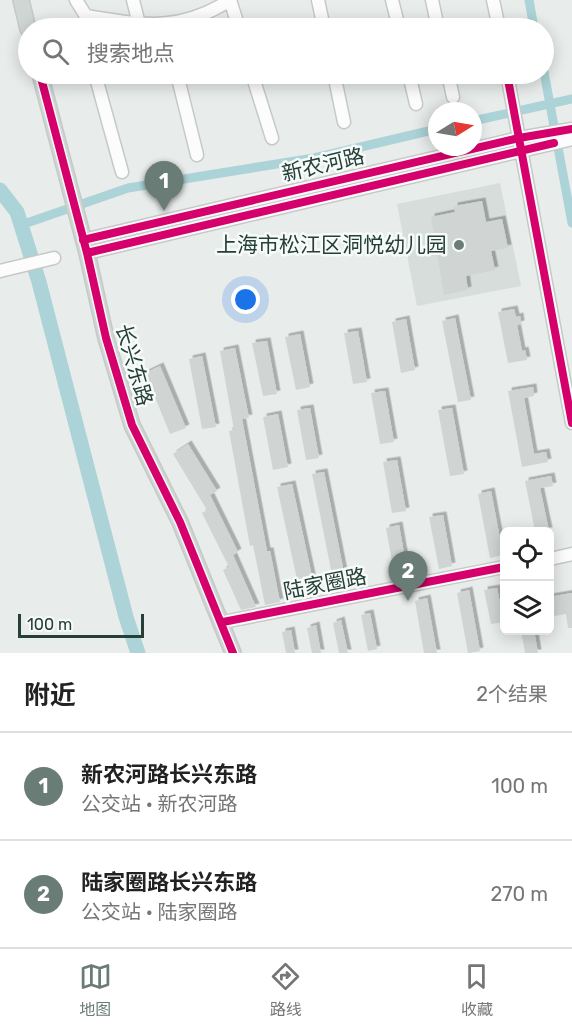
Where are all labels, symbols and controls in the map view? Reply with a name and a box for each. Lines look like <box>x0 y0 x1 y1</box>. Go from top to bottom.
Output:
search box <box>18 18 554 84</box>
icon: search <box>39 35 72 68</box>
text: 搜索地点 <box>87 40 175 67</box>
north arrow <box>428 102 482 156</box>
street label: 新农河路 <box>279 143 367 186</box>
pin: 1 <box>144 162 184 211</box>
place label: 上海市松江区洞悦幼儿园 <box>216 232 447 257</box>
marker: 上海市松江区洞悦幼儿园 <box>452 238 466 252</box>
your location <box>231 285 260 314</box>
street label: 长兴东路 <box>111 321 158 409</box>
map controls <box>500 527 554 635</box>
button: locate <box>500 527 554 581</box>
pin: 2 <box>388 552 428 601</box>
street label: 陆家圈路 <box>281 563 369 604</box>
button: layers <box>500 581 554 635</box>
scale bar <box>18 611 144 638</box>
text: 100 m <box>27 615 72 634</box>
text: 附近 <box>24 680 76 711</box>
text: 2个结果 <box>476 682 548 706</box>
text: 新农河路长兴东路 <box>81 761 257 788</box>
text: 1 <box>39 774 48 798</box>
text: 100 m <box>491 774 548 798</box>
text: 公交站 · 新农河路 <box>81 792 237 816</box>
text: 陆家圈路长兴东路 <box>81 869 257 896</box>
text: 2 <box>37 882 50 906</box>
text: 270 m <box>491 882 548 906</box>
text: 公交站 · 陆家圈路 <box>81 900 237 924</box>
tab: 地图 <box>79 960 112 1020</box>
tab: 路线 <box>269 960 302 1020</box>
tab: 收藏 <box>460 960 493 1020</box>

